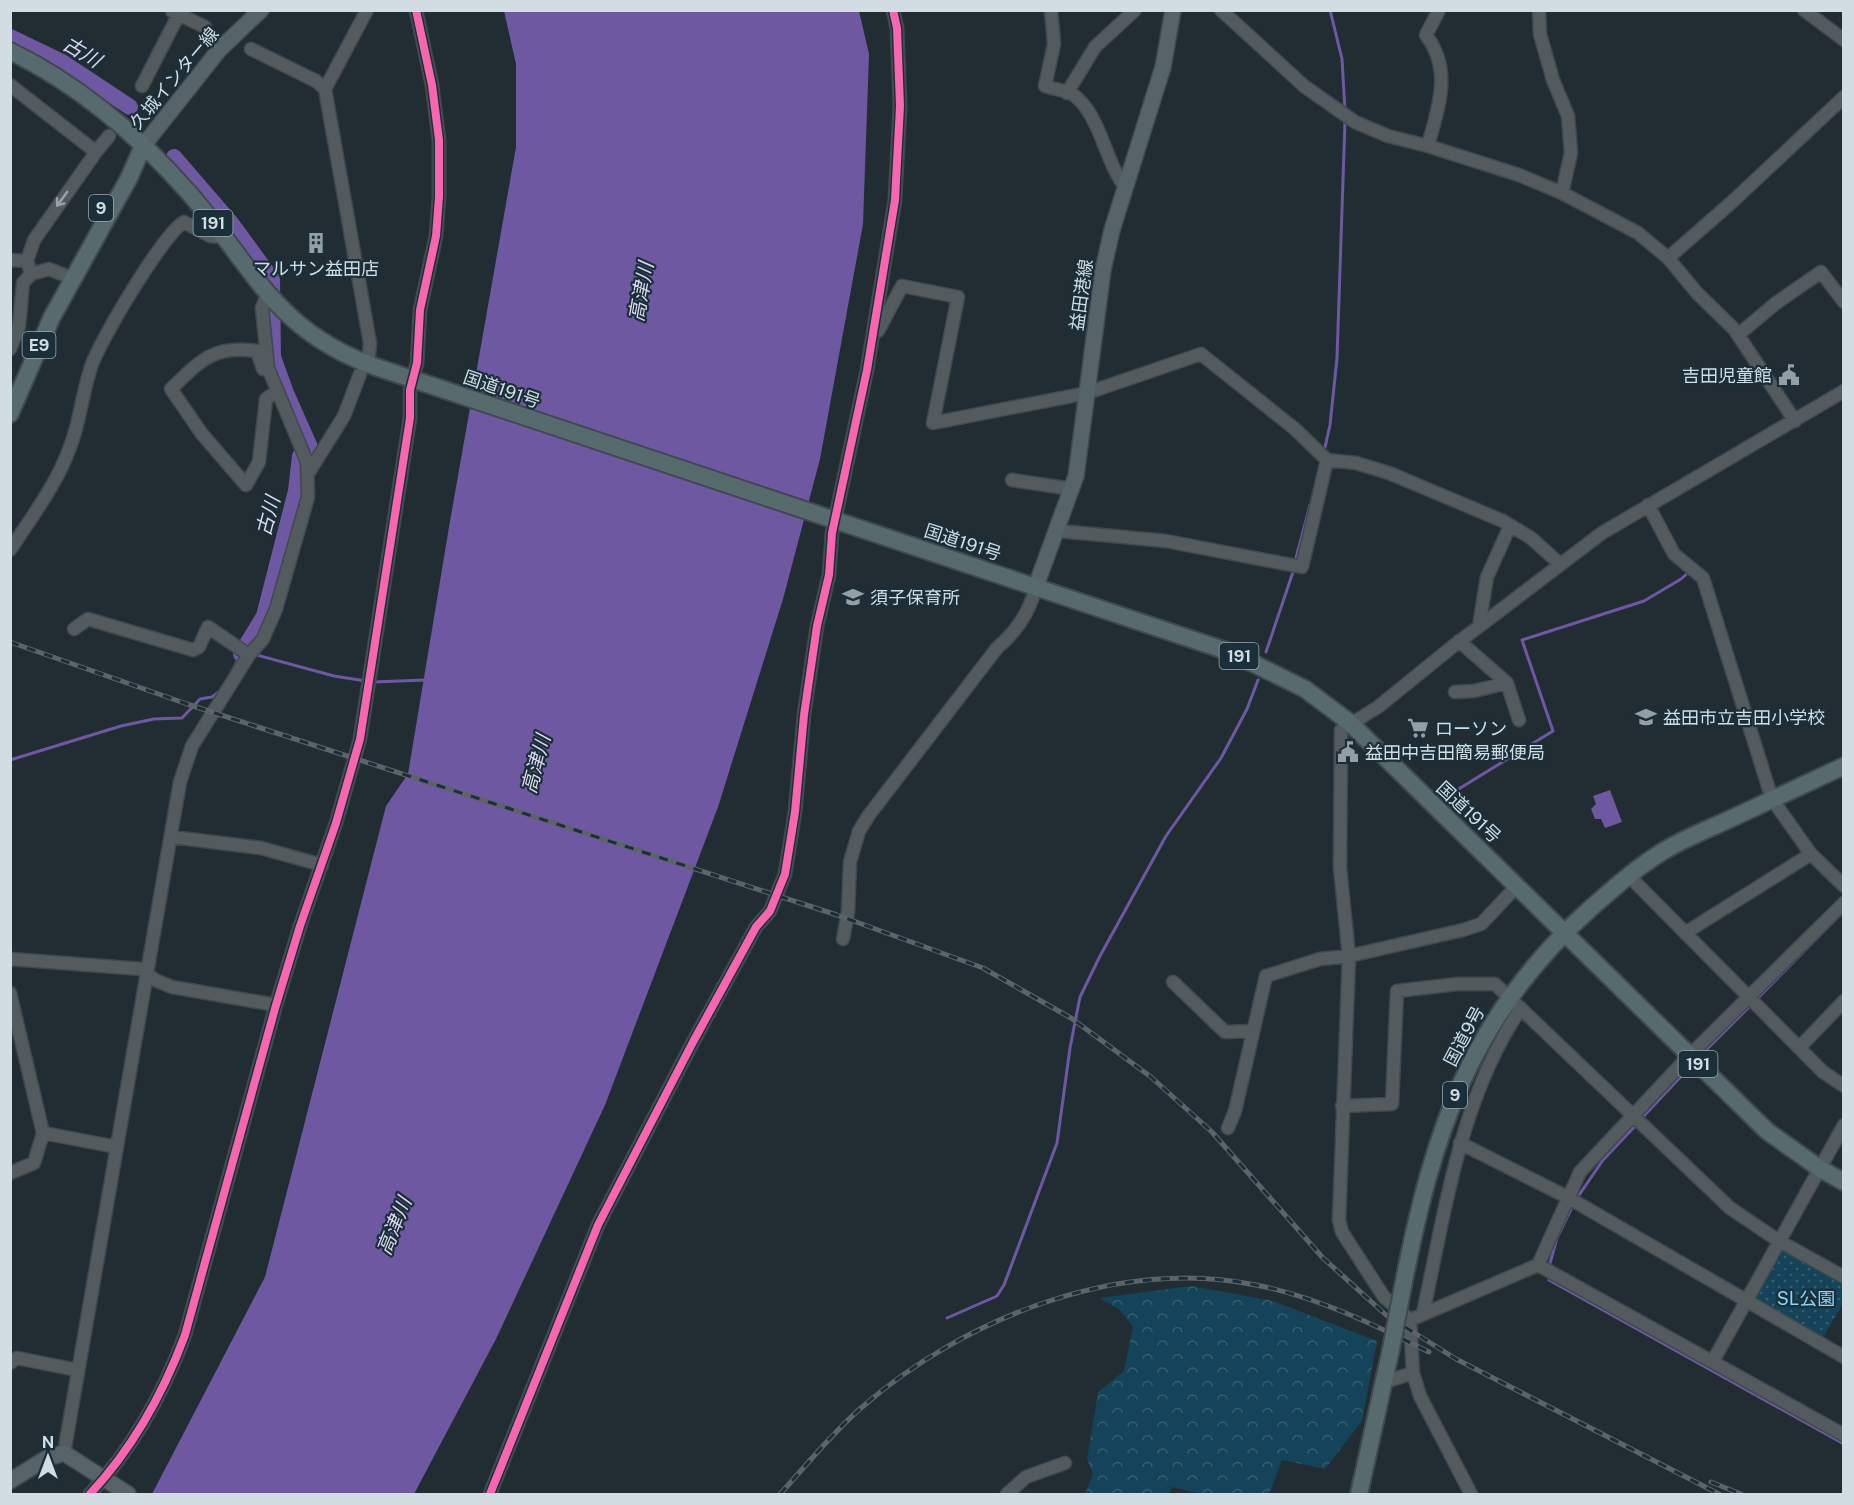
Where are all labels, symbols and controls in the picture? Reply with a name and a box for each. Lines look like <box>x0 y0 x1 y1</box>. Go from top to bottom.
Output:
street label: 久城インター線 <box>125 23 223 133</box>
water label: 古川 <box>59 31 107 74</box>
one-way arrow <box>55 191 68 207</box>
road number: 9 <box>89 195 113 221</box>
road number: 191 <box>194 210 232 236</box>
building icon: マルサン益田店 <box>304 231 328 255</box>
place label: マルサン益田店 <box>253 258 379 279</box>
water label: 高津川 <box>624 258 658 324</box>
street label: 益田港線 <box>1066 258 1096 332</box>
road number: E9 <box>22 332 56 358</box>
public building icon: 吉田児童館 <box>1777 363 1801 387</box>
place label: 吉田児童館 <box>1682 365 1772 386</box>
street label: 国道191号 <box>461 366 543 412</box>
water label: 古川 <box>251 492 285 538</box>
street label: 国道191号 <box>922 520 1004 564</box>
school or university icon: 須子保育所 <box>841 585 865 609</box>
place label: 須子保育所 <box>870 587 960 608</box>
road number: 191 <box>1220 643 1258 669</box>
school or university icon: 益田市立吉田小学校 <box>1634 705 1658 729</box>
place label: 益田市立吉田小学校 <box>1663 707 1825 728</box>
supermarket icon: ローソン <box>1406 716 1430 740</box>
place label: ローソン <box>1435 718 1507 739</box>
water label: 高津川 <box>517 730 556 796</box>
public building icon: 益田中吉田簡易郵便局 <box>1336 740 1360 764</box>
place label: 益田中吉田簡易郵便局 <box>1365 742 1545 763</box>
street label: 国道191号 <box>1433 777 1505 847</box>
street label: 国道9号 <box>1439 1002 1489 1070</box>
road number: 191 <box>1678 1051 1718 1077</box>
road number: 9 <box>1443 1082 1467 1108</box>
water label: 高津川 <box>372 1192 417 1258</box>
park label: SL公園 <box>1777 1288 1835 1309</box>
north arrow <box>18 1427 78 1487</box>
text: N <box>42 1433 54 1452</box>

